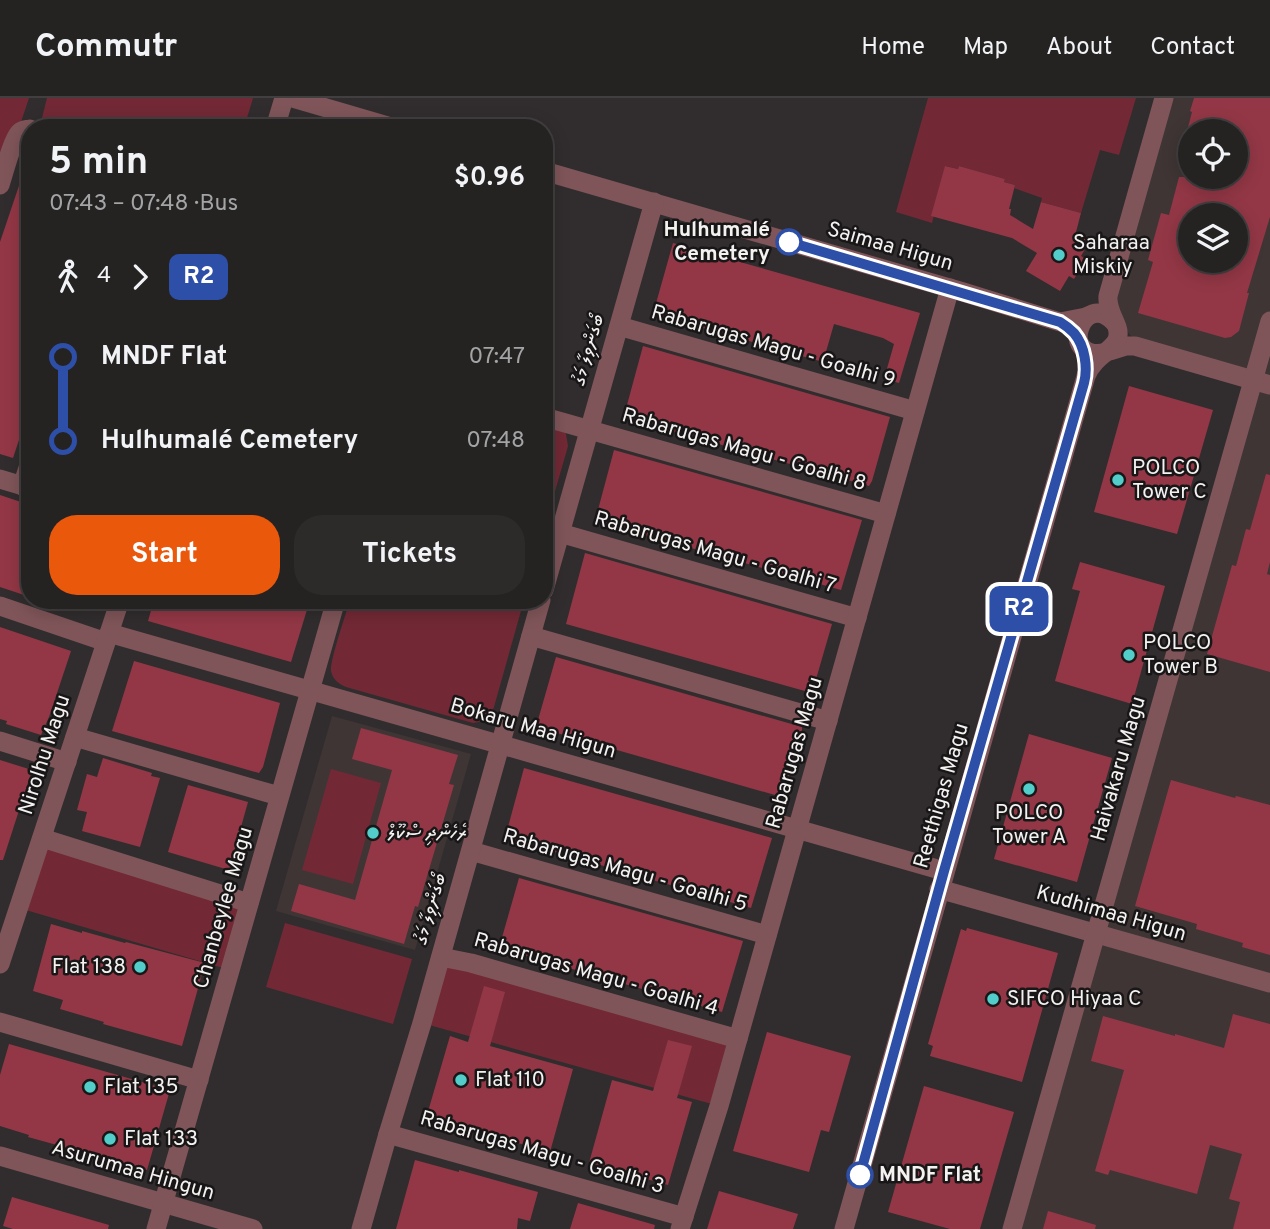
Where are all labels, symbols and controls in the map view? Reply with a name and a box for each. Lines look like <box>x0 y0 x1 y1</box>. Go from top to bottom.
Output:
text: Commutr <box>35 27 177 69</box>
text: Home <box>861 33 925 63</box>
text: Map <box>963 33 1008 63</box>
text: About <box>1046 33 1112 63</box>
text: Contact <box>1150 33 1235 63</box>
map controls <box>1178 119 1248 273</box>
button: locate <box>1178 119 1248 189</box>
text: 5 min <box>49 139 148 188</box>
text: $0.96 <box>454 162 525 195</box>
text: 07:43 – 07:48 · Bus <box>49 190 238 219</box>
button: layers <box>1178 203 1248 273</box>
street label: Saimaa Higun <box>824 216 956 278</box>
place label: Hulhumalé Cemetery <box>664 217 770 268</box>
marker: Hulhumalé Cemetery <box>776 229 802 255</box>
place label: Saharaa Miskiy <box>1073 230 1150 281</box>
marker: Saharaa Miskiy <box>1051 247 1067 263</box>
icon: walk <box>49 258 87 296</box>
icon: forward <box>121 258 159 296</box>
text: 4 <box>97 262 111 291</box>
text: R2 <box>183 262 214 292</box>
street label: Rabarugas Magu - Goalhi 9 <box>648 299 898 395</box>
street label: ބޯގަންވިލާ މަގު <box>566 311 612 390</box>
text: MNDF Flat <box>101 341 227 374</box>
text: 07:47 <box>469 343 525 372</box>
street label: Rabarugas Magu - Goalhi 8 <box>619 402 869 498</box>
text: Hulhumalé Cemetery <box>101 425 358 458</box>
text: 07:48 <box>466 427 525 456</box>
place label: POLCO Tower C <box>1132 455 1207 506</box>
marker: POLCO Tower C <box>1110 472 1126 488</box>
street label: Rabarugas Magu - Goalhi 7 <box>591 506 839 600</box>
button: Start <box>49 515 280 595</box>
button: Tickets <box>294 515 525 595</box>
line badge: R2 <box>988 586 1050 632</box>
text: R2 <box>1003 594 1035 624</box>
place label: POLCO Tower B <box>1143 630 1218 681</box>
marker: POLCO Tower B <box>1121 647 1137 663</box>
street label: Rabarugas Magu <box>760 674 830 832</box>
street label: Nirolhu Magu <box>13 691 77 819</box>
street label: Bokaru Maa Higun <box>447 692 619 766</box>
street label: Haivakaru Magu <box>1085 693 1153 845</box>
street label: Reethigas Magu <box>908 720 976 872</box>
marker: POLCO Tower A <box>1021 781 1037 797</box>
place label: POLCO Tower A <box>992 800 1066 851</box>
place label: ރެހެންދި ސްކޫލް <box>387 820 467 847</box>
street label: Rabarugas Magu - Goalhi 5 <box>500 823 750 919</box>
street label: Chanbeylee Magu <box>188 824 260 992</box>
marker: ރެހެންދި ސްކޫލް <box>365 825 381 841</box>
street label: ބޯގަންވިލާ މަގު <box>408 870 454 949</box>
street label: Kudhimaa Higun <box>1033 880 1189 948</box>
street label: Rabarugas Magu - Goalhi 4 <box>471 927 721 1023</box>
place label: Flat 138 <box>52 954 126 981</box>
marker: Flat 138 <box>132 959 148 975</box>
place label: SIFCO Hiyaa C <box>1007 986 1142 1013</box>
marker: SIFCO Hiyaa C <box>985 991 1001 1007</box>
place label: Flat 110 <box>475 1067 545 1094</box>
marker: Flat 110 <box>453 1072 469 1088</box>
place label: Flat 135 <box>104 1074 178 1101</box>
marker: Flat 135 <box>82 1079 98 1095</box>
street label: Rabarugas Magu - Goalhi 3 <box>417 1105 667 1201</box>
place label: Flat 133 <box>124 1126 198 1153</box>
marker: Flat 133 <box>102 1131 118 1147</box>
street label: Asurumaa Hingun <box>48 1135 218 1207</box>
marker: MNDF Flat <box>847 1162 873 1188</box>
place label: MNDF Flat <box>879 1162 981 1189</box>

